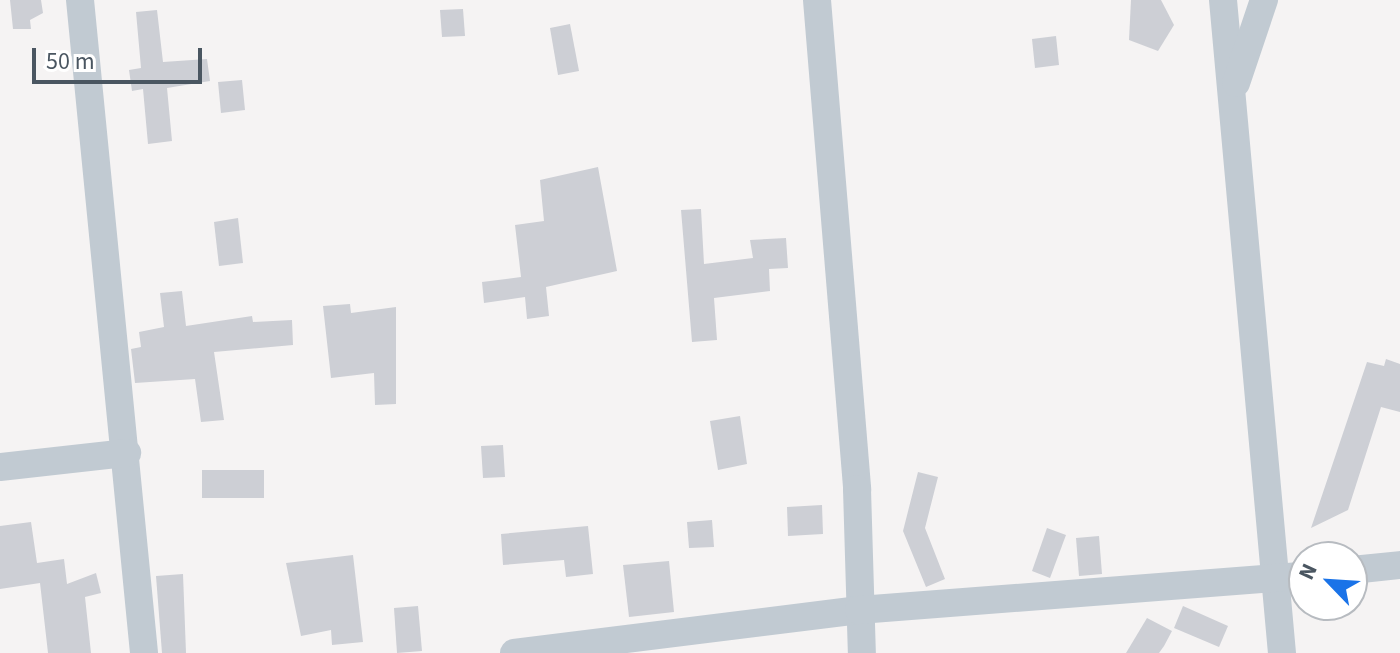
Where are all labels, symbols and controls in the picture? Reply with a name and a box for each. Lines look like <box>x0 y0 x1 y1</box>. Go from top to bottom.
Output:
scale bar <box>36 32 206 82</box>
text: 50 m <box>46 44 95 79</box>
north arrow <box>1288 541 1368 621</box>
text: N <box>1290 558 1326 585</box>

